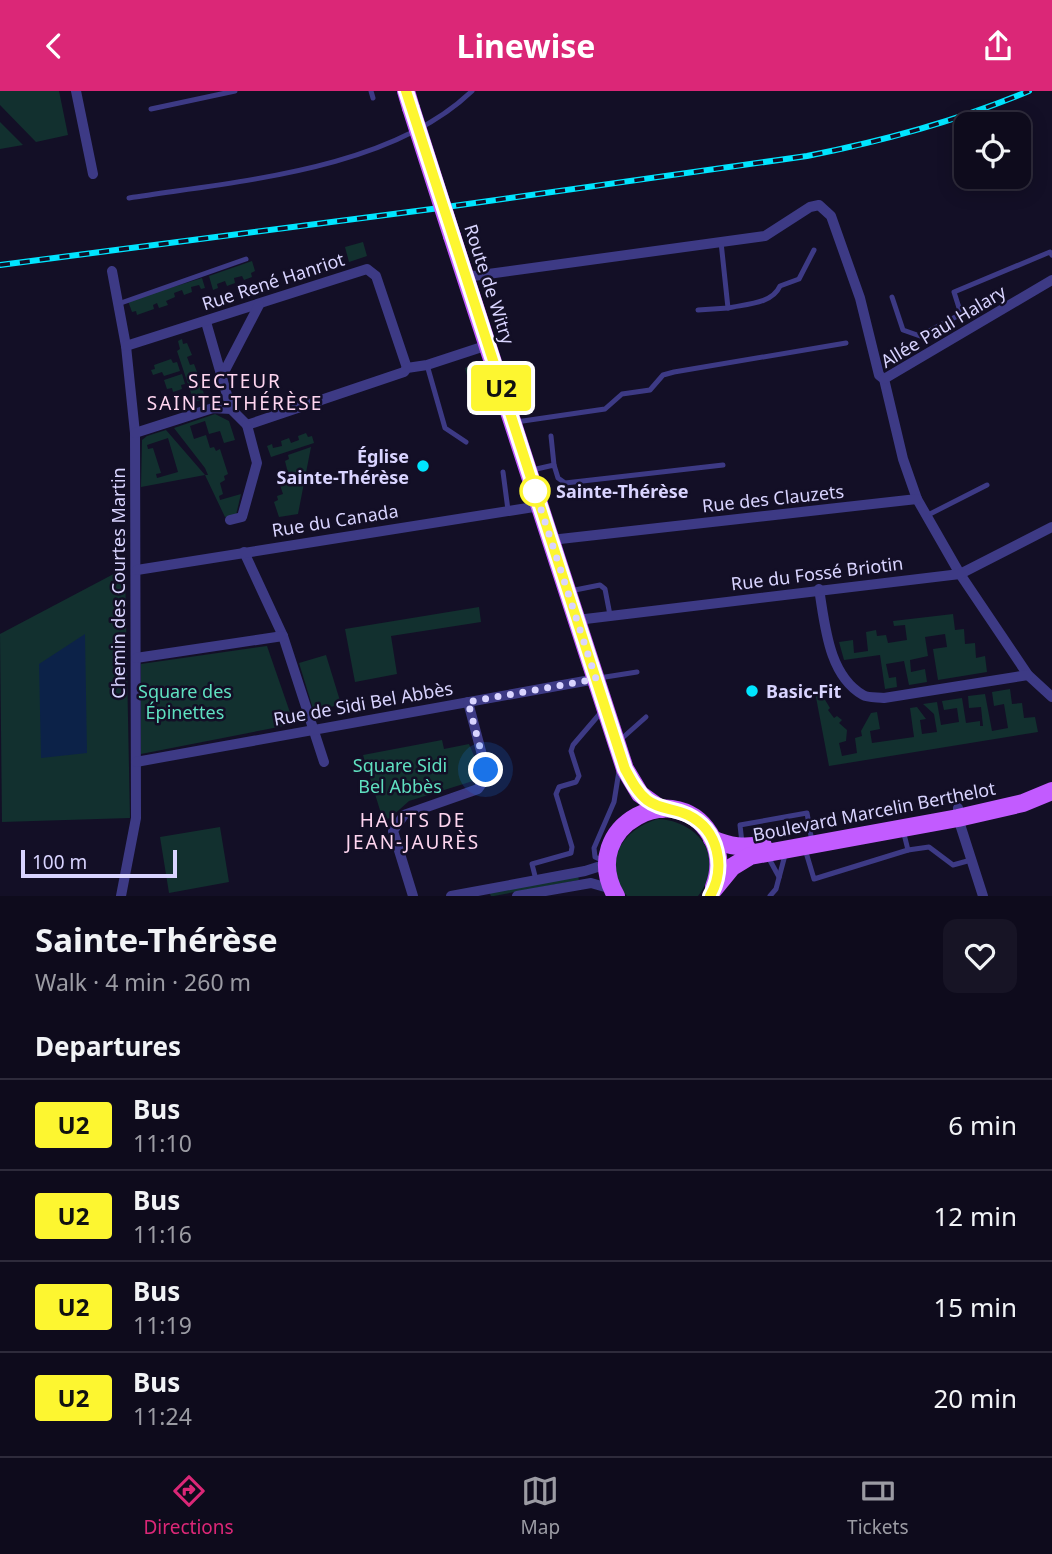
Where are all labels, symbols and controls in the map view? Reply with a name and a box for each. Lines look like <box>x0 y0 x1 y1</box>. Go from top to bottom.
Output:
text: Linewise <box>457 24 595 67</box>
icon: back <box>35 27 73 65</box>
icon: share <box>979 27 1017 65</box>
map controls <box>954 112 1031 189</box>
button: locate <box>954 112 1031 189</box>
street label: Route de Witry <box>459 221 521 348</box>
street label: Rue René Hanriot <box>199 246 348 315</box>
street label: Allée Paul Halary <box>876 279 1011 373</box>
line badge: U2 <box>470 365 532 411</box>
district label: SECTEUR SAINTE-THÉRÈSE <box>147 368 323 416</box>
text: U2 <box>485 371 517 404</box>
place label: Église Sainte-Thérèse <box>277 444 409 489</box>
marker: Église Sainte-Thérèse <box>415 458 431 474</box>
street label: Chemin des Courtes Martin <box>106 467 130 699</box>
marker: Sainte-Thérèse <box>520 476 550 506</box>
place label: Sainte-Thérèse <box>556 479 688 503</box>
street label: Rue des Clauzets <box>701 479 845 517</box>
street label: Rue du Canada <box>270 498 400 542</box>
street label: Rue du Fossé Briotin <box>730 551 904 595</box>
street label: Rue de Sidi Bel Abbès <box>272 675 454 731</box>
park label: Square des Épinettes <box>138 679 232 724</box>
place label: Basic-Fit <box>766 679 841 703</box>
marker: Basic-Fit <box>744 683 760 699</box>
your location <box>468 752 503 787</box>
park label: Square Sidi Bel Abbès <box>353 753 447 798</box>
street label: Boulevard Marcelin Berthelot <box>751 776 998 846</box>
district label: HAUTS DE JEAN-JAURÈS <box>344 807 480 855</box>
scale bar <box>21 847 177 879</box>
text: 100 m <box>32 849 87 875</box>
text: Sainte-Thérèse <box>35 917 278 962</box>
button: heart <box>943 919 1017 993</box>
text: Walk · 4 min · 260 m <box>35 966 251 998</box>
text: Departures <box>35 1028 181 1064</box>
text: Bus <box>133 1091 180 1127</box>
text: 6 min <box>948 1107 1017 1143</box>
text: U2 <box>58 1108 89 1141</box>
text: 11:10 <box>133 1127 192 1159</box>
text: Bus <box>133 1182 180 1218</box>
text: 12 min <box>933 1198 1017 1234</box>
text: U2 <box>58 1199 89 1232</box>
text: 11:16 <box>133 1218 192 1250</box>
text: Bus <box>133 1273 180 1309</box>
text: 15 min <box>933 1289 1017 1325</box>
text: U2 <box>58 1290 89 1323</box>
text: 11:19 <box>133 1309 192 1341</box>
text: Bus <box>133 1364 180 1400</box>
text: 20 min <box>933 1380 1017 1416</box>
text: U2 <box>58 1381 89 1414</box>
text: 11:24 <box>133 1400 192 1432</box>
tab: Directions <box>143 1472 234 1540</box>
tab: Map <box>521 1472 560 1540</box>
tab: Tickets <box>847 1472 909 1540</box>

